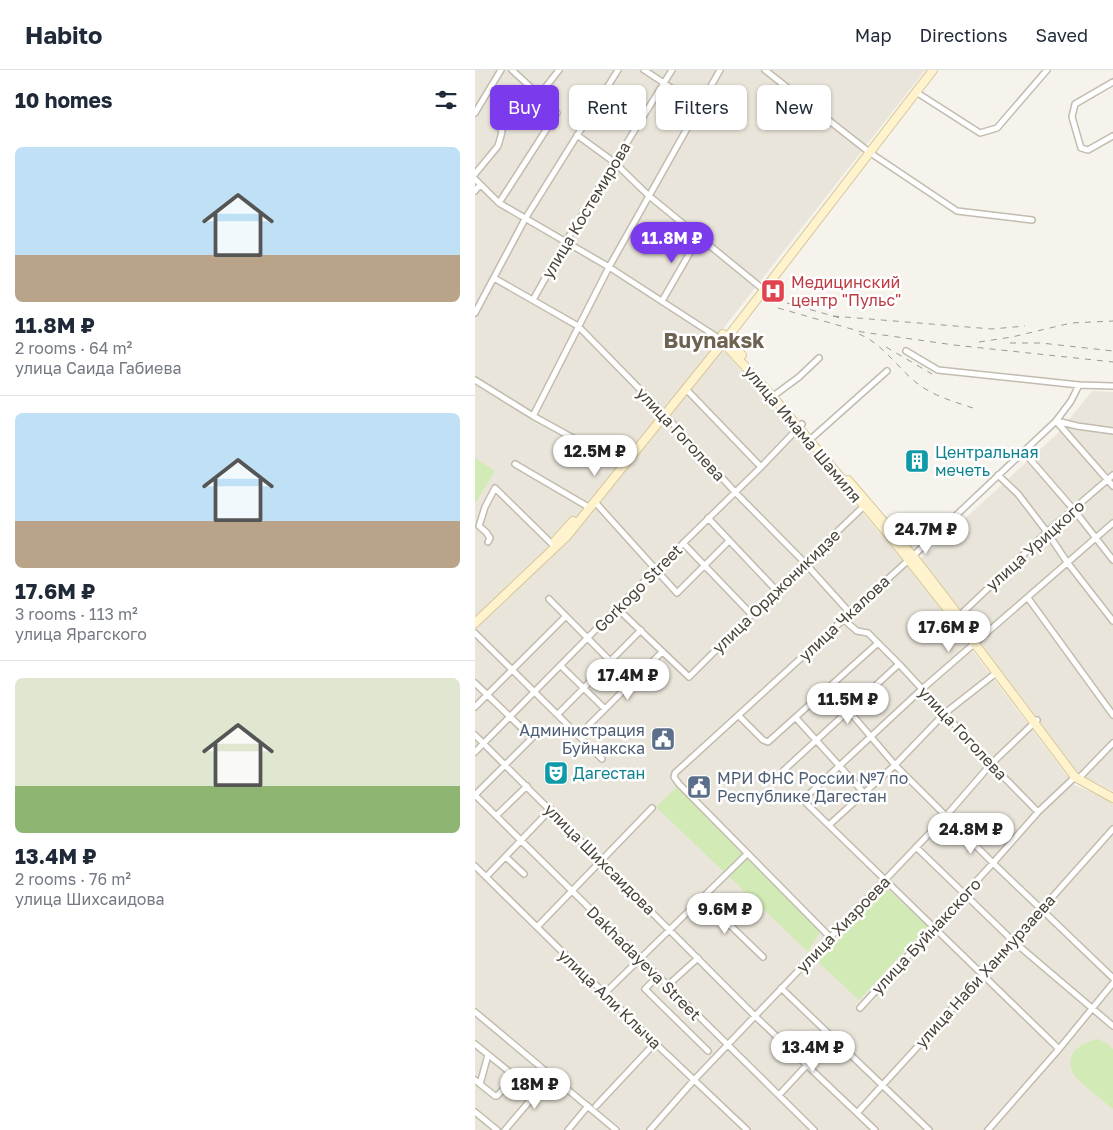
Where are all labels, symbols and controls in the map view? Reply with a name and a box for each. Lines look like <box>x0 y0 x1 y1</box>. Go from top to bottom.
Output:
text: Habito <box>25 20 103 49</box>
text: Map <box>855 24 891 46</box>
text: Directions <box>919 24 1007 46</box>
text: Saved <box>1035 24 1088 46</box>
chip: Buy <box>490 85 559 130</box>
chip: Rent <box>569 85 646 130</box>
chip: Filters <box>656 85 747 130</box>
chip: New <box>757 85 831 130</box>
icon: filters <box>432 86 460 114</box>
text: 10 homes <box>15 87 113 113</box>
street label: улица Костемирова <box>537 138 635 282</box>
icon: home <box>193 180 283 270</box>
pin: 11.8M ₽ <box>626 222 718 264</box>
text: 11.8M ₽ <box>642 228 702 248</box>
place label: Медицинский центр "Пульс" <box>791 272 901 310</box>
hospital icon: Медицинский центр "Пульс" <box>760 278 786 304</box>
text: 11.8M ₽ <box>15 312 95 338</box>
district label: Buynaksk <box>664 327 764 353</box>
text: 2 rooms · 64 m² <box>15 338 132 358</box>
text: улица Саида Габиева <box>15 358 181 378</box>
street label: улица Имама Шамиля <box>740 362 866 506</box>
street label: улица Гоголева <box>632 383 730 485</box>
pin: 12.5M ₽ <box>549 434 641 477</box>
text: 12.5M ₽ <box>564 441 626 461</box>
place label: Центральная мечеть <box>935 442 1039 480</box>
icon: home <box>193 445 283 535</box>
building icon: Центральная мечеть <box>904 448 930 474</box>
street label: улица Урицкого <box>982 495 1088 595</box>
pin: 24.7M ₽ <box>880 512 972 555</box>
text: 24.7M ₽ <box>895 519 957 539</box>
street label: улица Орджоникидзе <box>708 525 844 657</box>
street label: Gorkogo Street <box>590 540 686 636</box>
street label: улица Чкалова <box>794 571 894 665</box>
text: 17.6M ₽ <box>15 578 95 604</box>
text: 3 rooms · 113 m² <box>15 604 138 624</box>
pin: 17.6M ₽ <box>903 610 995 653</box>
text: 17.6M ₽ <box>918 617 980 637</box>
text: улица Ярагского <box>15 624 147 644</box>
pin: 17.4M ₽ <box>582 658 674 701</box>
text: 17.4M ₽ <box>597 665 659 685</box>
pin: 11.5M ₽ <box>802 682 894 725</box>
street label: улица Гоголева <box>914 682 1012 784</box>
text: 11.5M ₽ <box>818 689 878 709</box>
icon: home <box>193 710 283 800</box>
place label: Администрация Буйнакска <box>519 720 645 758</box>
public building icon: Администрация Буйнакска <box>650 726 676 752</box>
theatre icon: Дагестан <box>543 760 569 786</box>
place label: Дагестан <box>573 763 645 783</box>
place label: МРИ ФНС России №7 по Республике Дагестан <box>717 768 908 806</box>
public building icon: МРИ ФНС России №7 по Республике Дагестан <box>686 774 712 800</box>
street label: улица Шихсаидова <box>540 799 660 919</box>
pin: 24.8M ₽ <box>925 812 1017 855</box>
text: 24.8M ₽ <box>939 819 1003 839</box>
text: 13.4M ₽ <box>15 843 97 869</box>
text: 2 rooms · 76 m² <box>15 869 131 889</box>
street label: улица Хизроева <box>792 872 894 976</box>
street label: улица Буйнакского <box>867 874 985 998</box>
text: улица Шихсаидова <box>15 889 165 909</box>
street label: улица Наби Ханмурзаева <box>911 890 1059 1052</box>
pin: 9.6M ₽ <box>684 892 766 935</box>
text: 9.6M ₽ <box>698 899 752 919</box>
street label: Dakhadayeva Street <box>583 902 705 1024</box>
street label: улица Али Клыча <box>554 945 666 1053</box>
pin: 13.4M ₽ <box>767 1030 859 1073</box>
text: 13.4M ₽ <box>782 1037 844 1057</box>
pin: 18M ₽ <box>500 1068 570 1110</box>
text: 18M ₽ <box>511 1074 559 1094</box>

